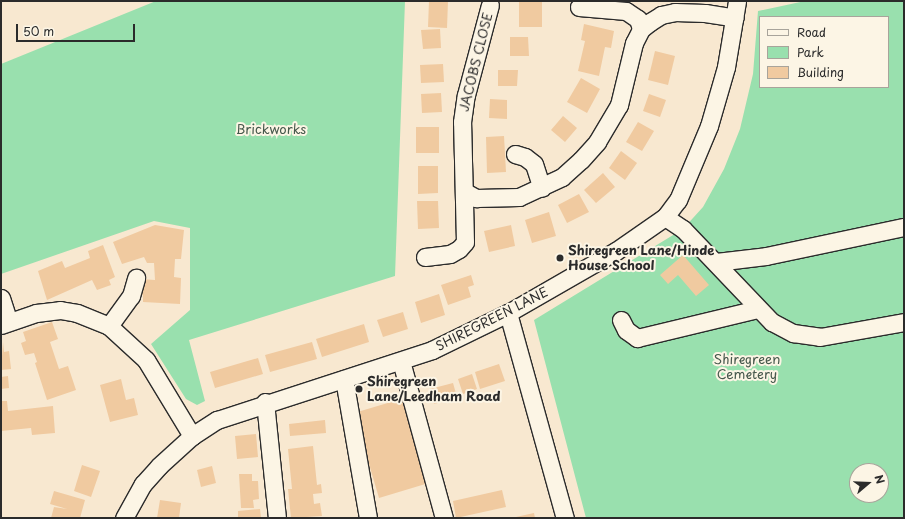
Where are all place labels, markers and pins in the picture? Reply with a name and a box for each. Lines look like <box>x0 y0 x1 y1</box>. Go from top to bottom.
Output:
place label: Shiregreen Lane/Hinde House School <box>568 243 716 274</box>
marker: Shiregreen Lane/Hinde House School <box>555 253 565 263</box>
place label: Shiregreen Lane/Leedham Road <box>367 374 499 405</box>
marker: Shiregreen Lane/Leedham Road <box>354 384 364 394</box>

